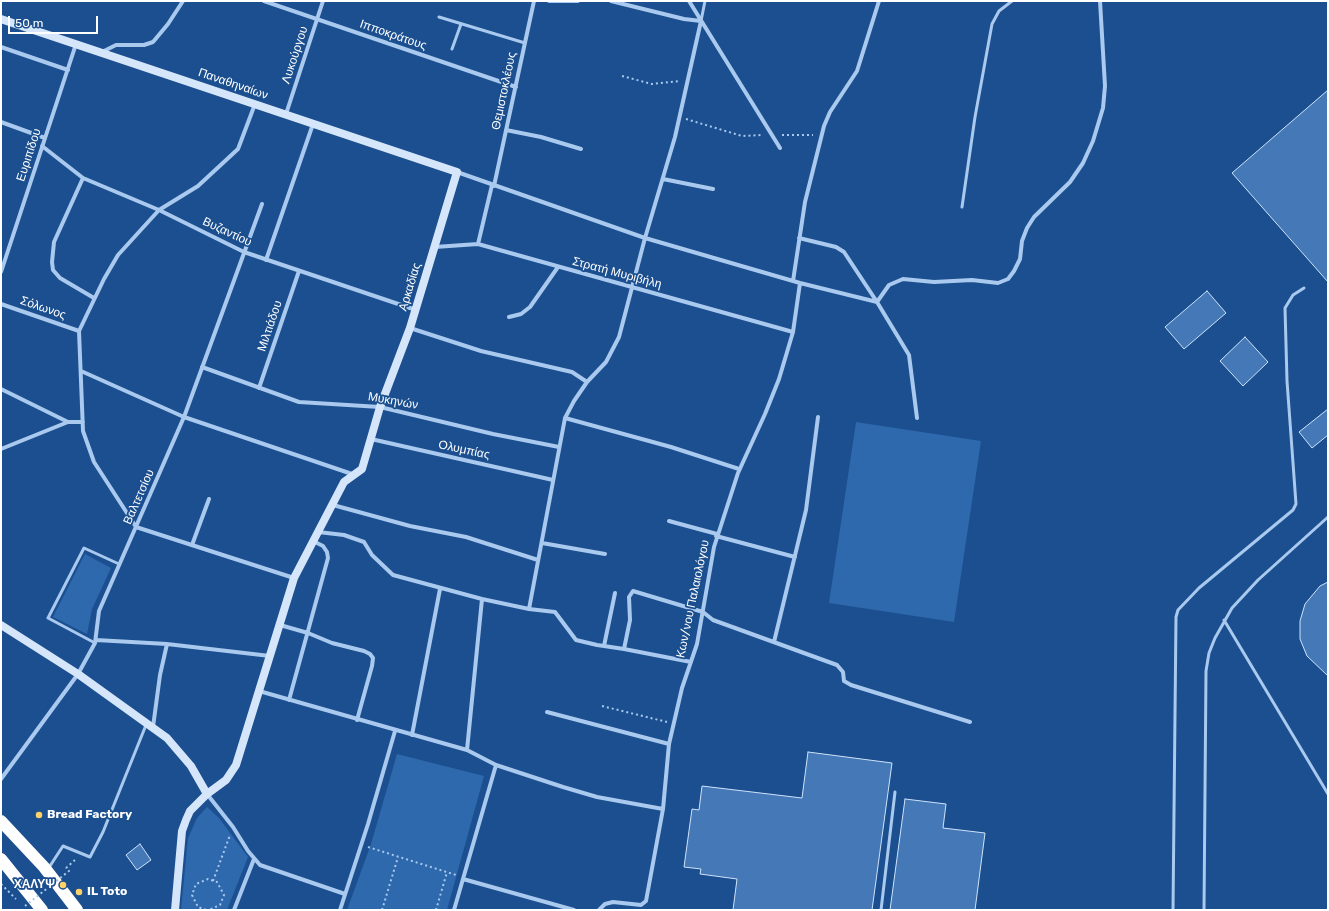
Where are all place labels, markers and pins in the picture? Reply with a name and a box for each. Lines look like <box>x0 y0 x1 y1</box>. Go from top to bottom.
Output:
place label: Bread Factory <box>47 808 132 822</box>
marker: Bread Factory <box>34 810 44 820</box>
place label: ΧΑΛΥΨ <box>14 878 55 892</box>
marker: ΧΑΛΥΨ <box>58 880 68 890</box>
place label: IL Toto <box>87 885 127 899</box>
marker: IL Toto <box>74 887 84 897</box>

